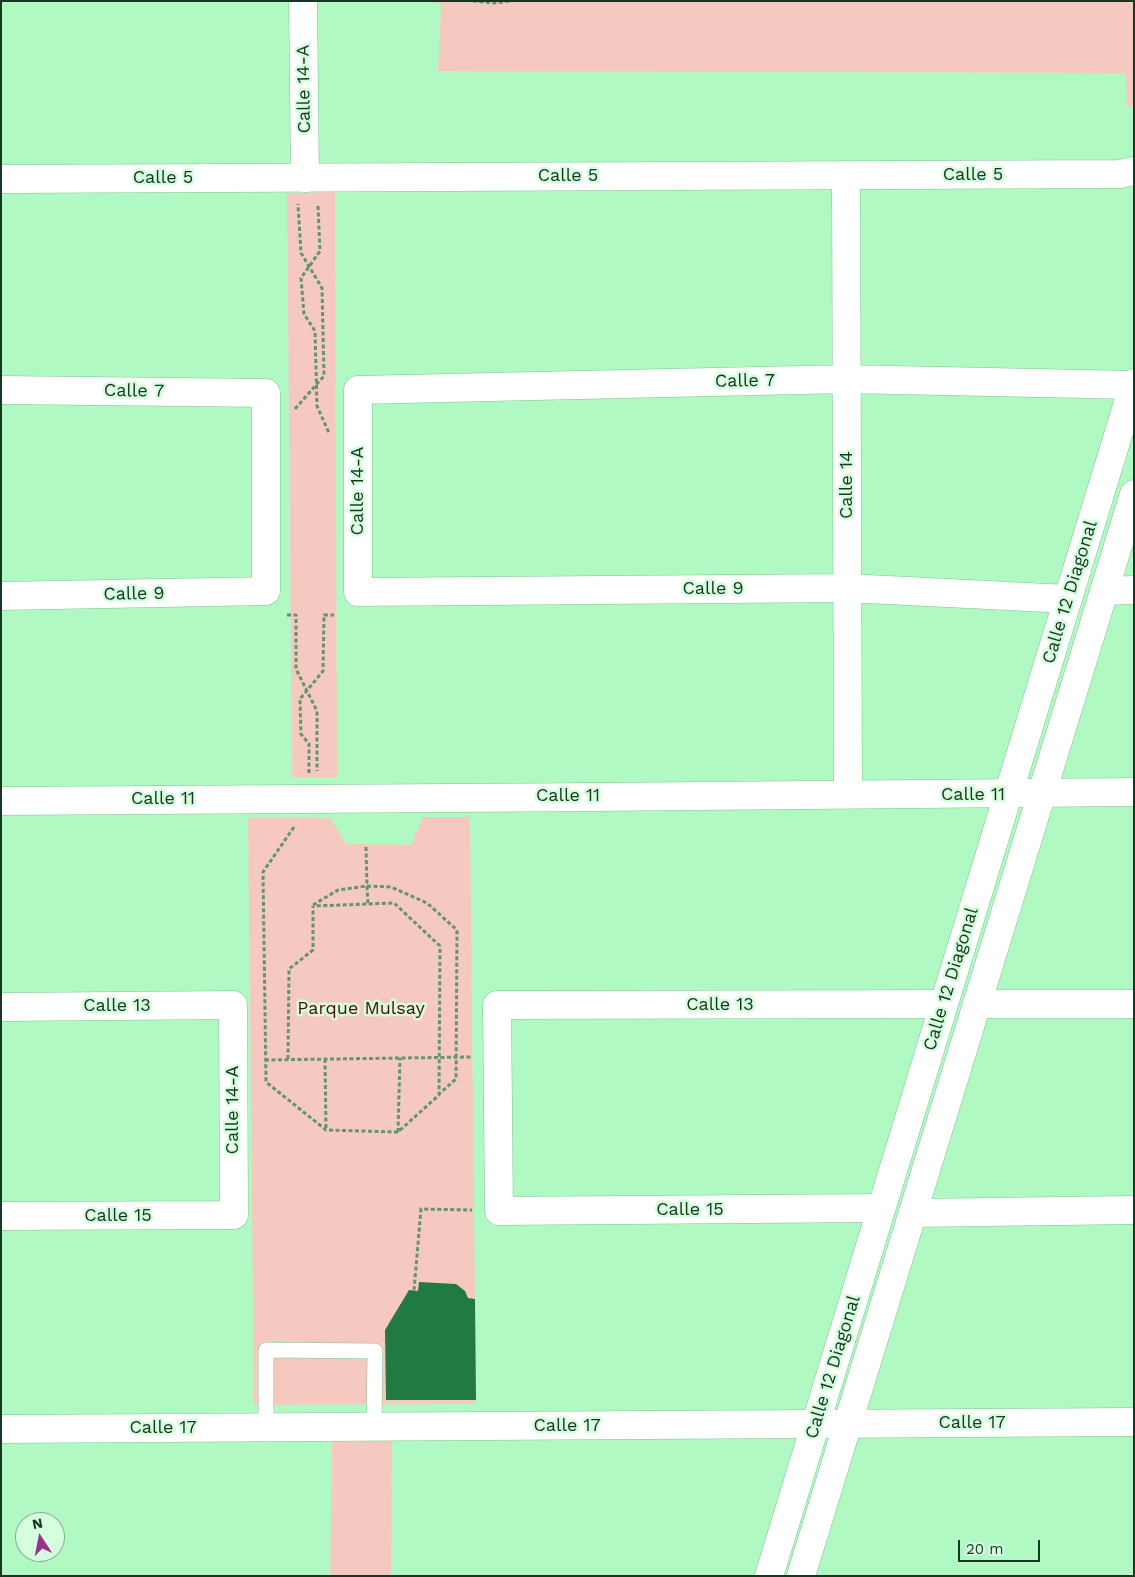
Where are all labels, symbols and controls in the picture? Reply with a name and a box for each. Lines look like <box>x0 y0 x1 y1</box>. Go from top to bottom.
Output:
street label: Calle 14-A <box>292 44 316 134</box>
street label: Calle 5 <box>943 164 1003 186</box>
street label: Calle 5 <box>538 165 598 187</box>
street label: Calle 5 <box>133 167 193 189</box>
street label: Calle 7 <box>715 370 775 392</box>
street label: Calle 7 <box>104 380 164 402</box>
street label: Calle 14-A <box>347 447 369 535</box>
street label: Calle 14 <box>836 451 858 519</box>
street label: Calle 12 Diagonal <box>1038 518 1102 666</box>
street label: Calle 9 <box>682 578 744 600</box>
street label: Calle 9 <box>103 583 165 605</box>
street label: Calle 11 <box>941 784 1005 806</box>
street label: Calle 11 <box>536 785 600 807</box>
street label: Calle 11 <box>131 788 195 810</box>
street label: Calle 12 Diagonal <box>919 905 983 1053</box>
street label: Calle 13 <box>686 994 754 1016</box>
street label: Calle 13 <box>83 995 151 1017</box>
park label: Parque Mulsay <box>297 998 425 1020</box>
street label: Calle 14-A <box>222 1066 244 1154</box>
street label: Calle 15 <box>656 1199 724 1221</box>
street label: Calle 15 <box>84 1205 152 1227</box>
street label: Calle 12 Diagonal <box>801 1293 865 1441</box>
street label: Calle 17 <box>938 1412 1006 1434</box>
street label: Calle 17 <box>533 1415 601 1437</box>
street label: Calle 17 <box>129 1417 197 1439</box>
north arrow <box>15 1512 65 1562</box>
text: N <box>31 1514 44 1532</box>
scale bar <box>960 1530 1042 1562</box>
text: 20 m <box>966 1540 1004 1558</box>

